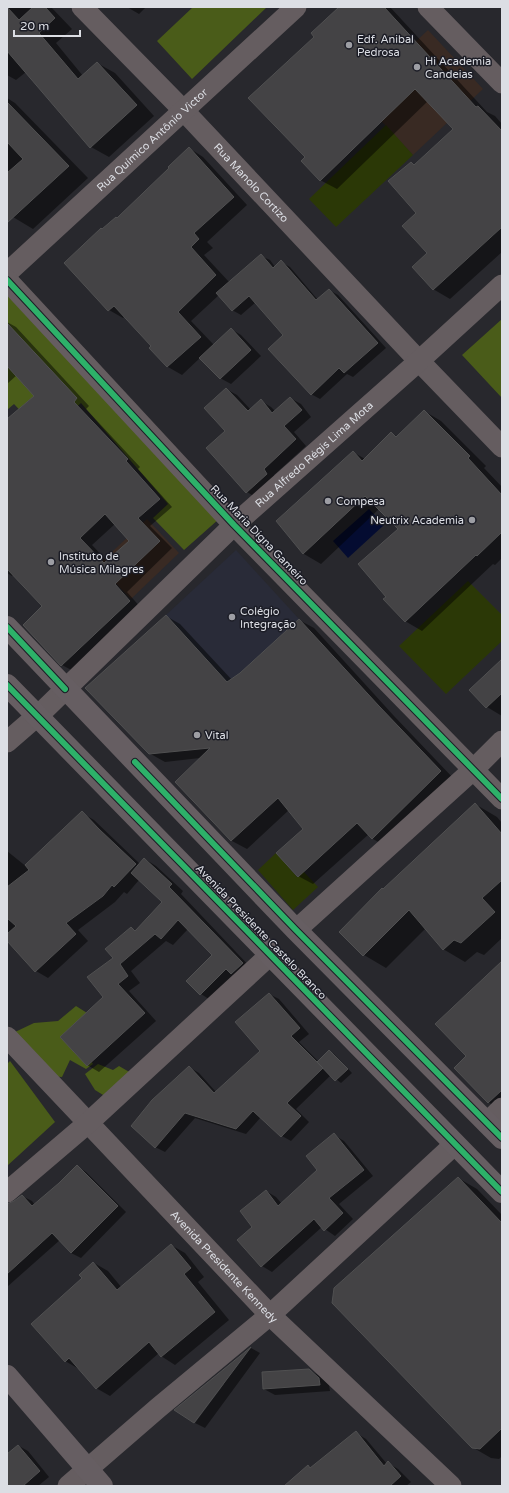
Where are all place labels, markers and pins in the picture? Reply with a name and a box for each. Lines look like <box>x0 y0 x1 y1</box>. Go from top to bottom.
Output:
place label: Edf. Anibal Pedrosa <box>357 33 414 59</box>
marker: Edf. Anibal Pedrosa <box>344 40 354 50</box>
place label: Hi Academia Candeias <box>425 55 491 81</box>
marker: Hi Academia Candeias <box>412 62 422 72</box>
place label: Compesa <box>336 495 385 508</box>
marker: Compesa <box>323 496 333 506</box>
place label: Neutrix Academia <box>370 514 464 527</box>
marker: Neutrix Academia <box>467 515 477 525</box>
place label: Instituto de Música Milagres <box>59 550 144 576</box>
marker: Instituto de Música Milagres <box>46 557 56 567</box>
place label: Colégio Integração <box>240 605 296 631</box>
marker: Colégio Integração <box>227 612 237 622</box>
place label: Vital <box>205 729 228 742</box>
marker: Vital <box>192 730 202 740</box>

